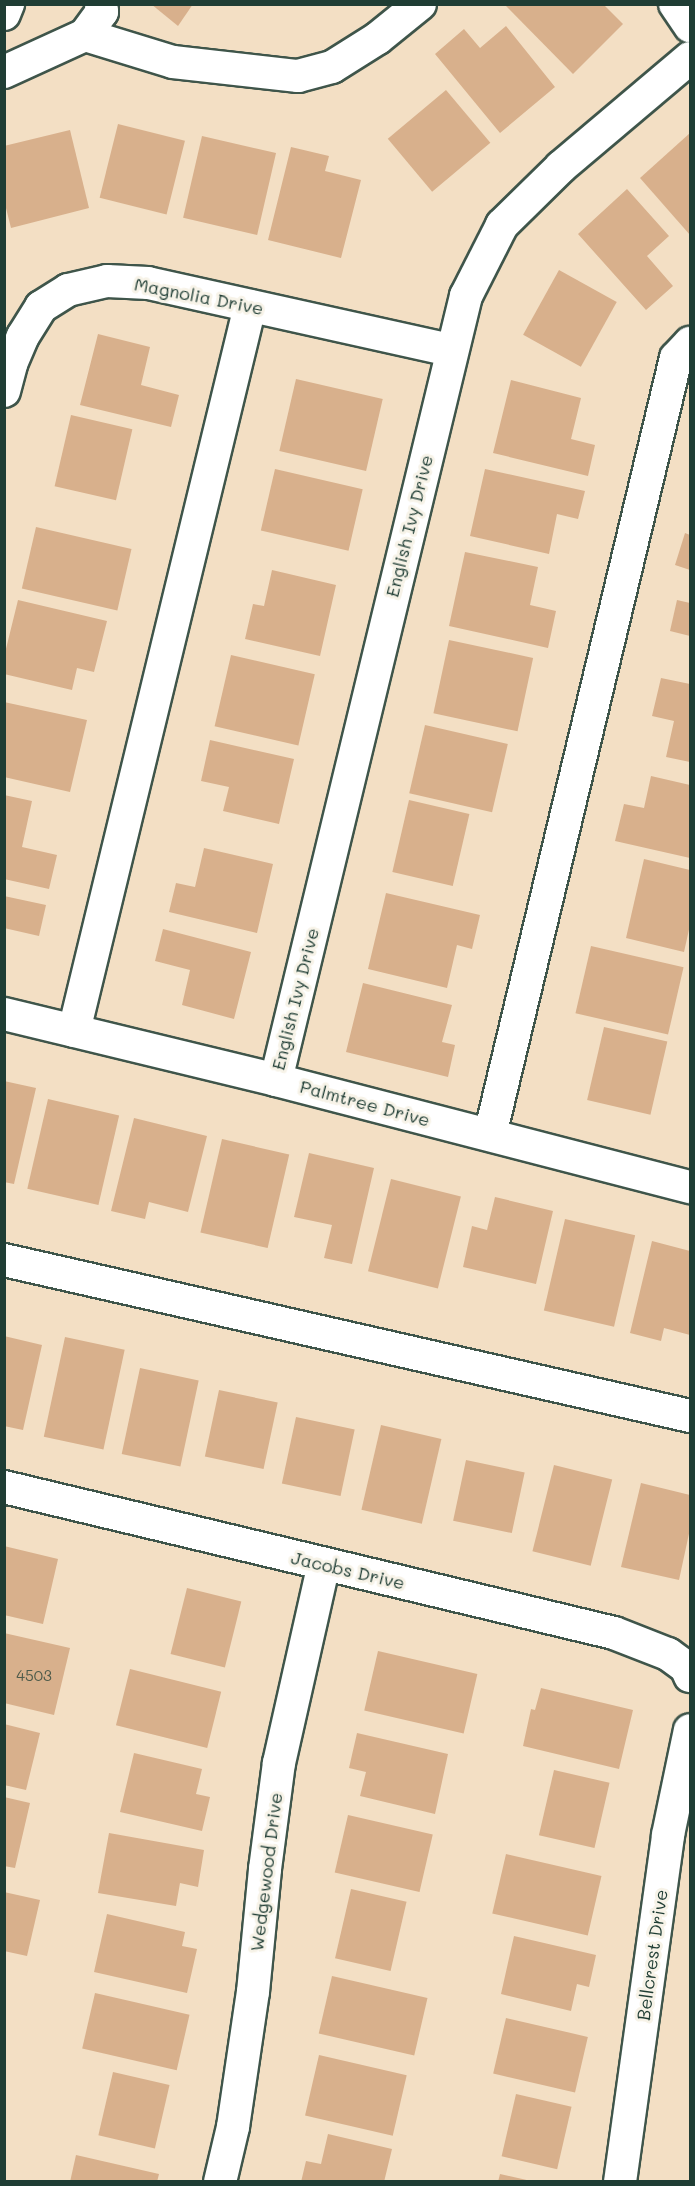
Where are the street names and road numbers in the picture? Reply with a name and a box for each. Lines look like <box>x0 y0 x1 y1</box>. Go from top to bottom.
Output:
street label: Magnolia Drive <box>133 273 265 319</box>
street label: English Ivy Drive <box>381 453 437 599</box>
street label: English Ivy Drive <box>267 926 323 1072</box>
street label: Palmtree Drive <box>298 1075 432 1131</box>
street label: Jacobs Drive <box>289 1546 407 1594</box>
street label: Wedgewood Drive <box>246 1791 286 1953</box>
street label: Bellcrest Drive <box>632 1888 672 2022</box>

